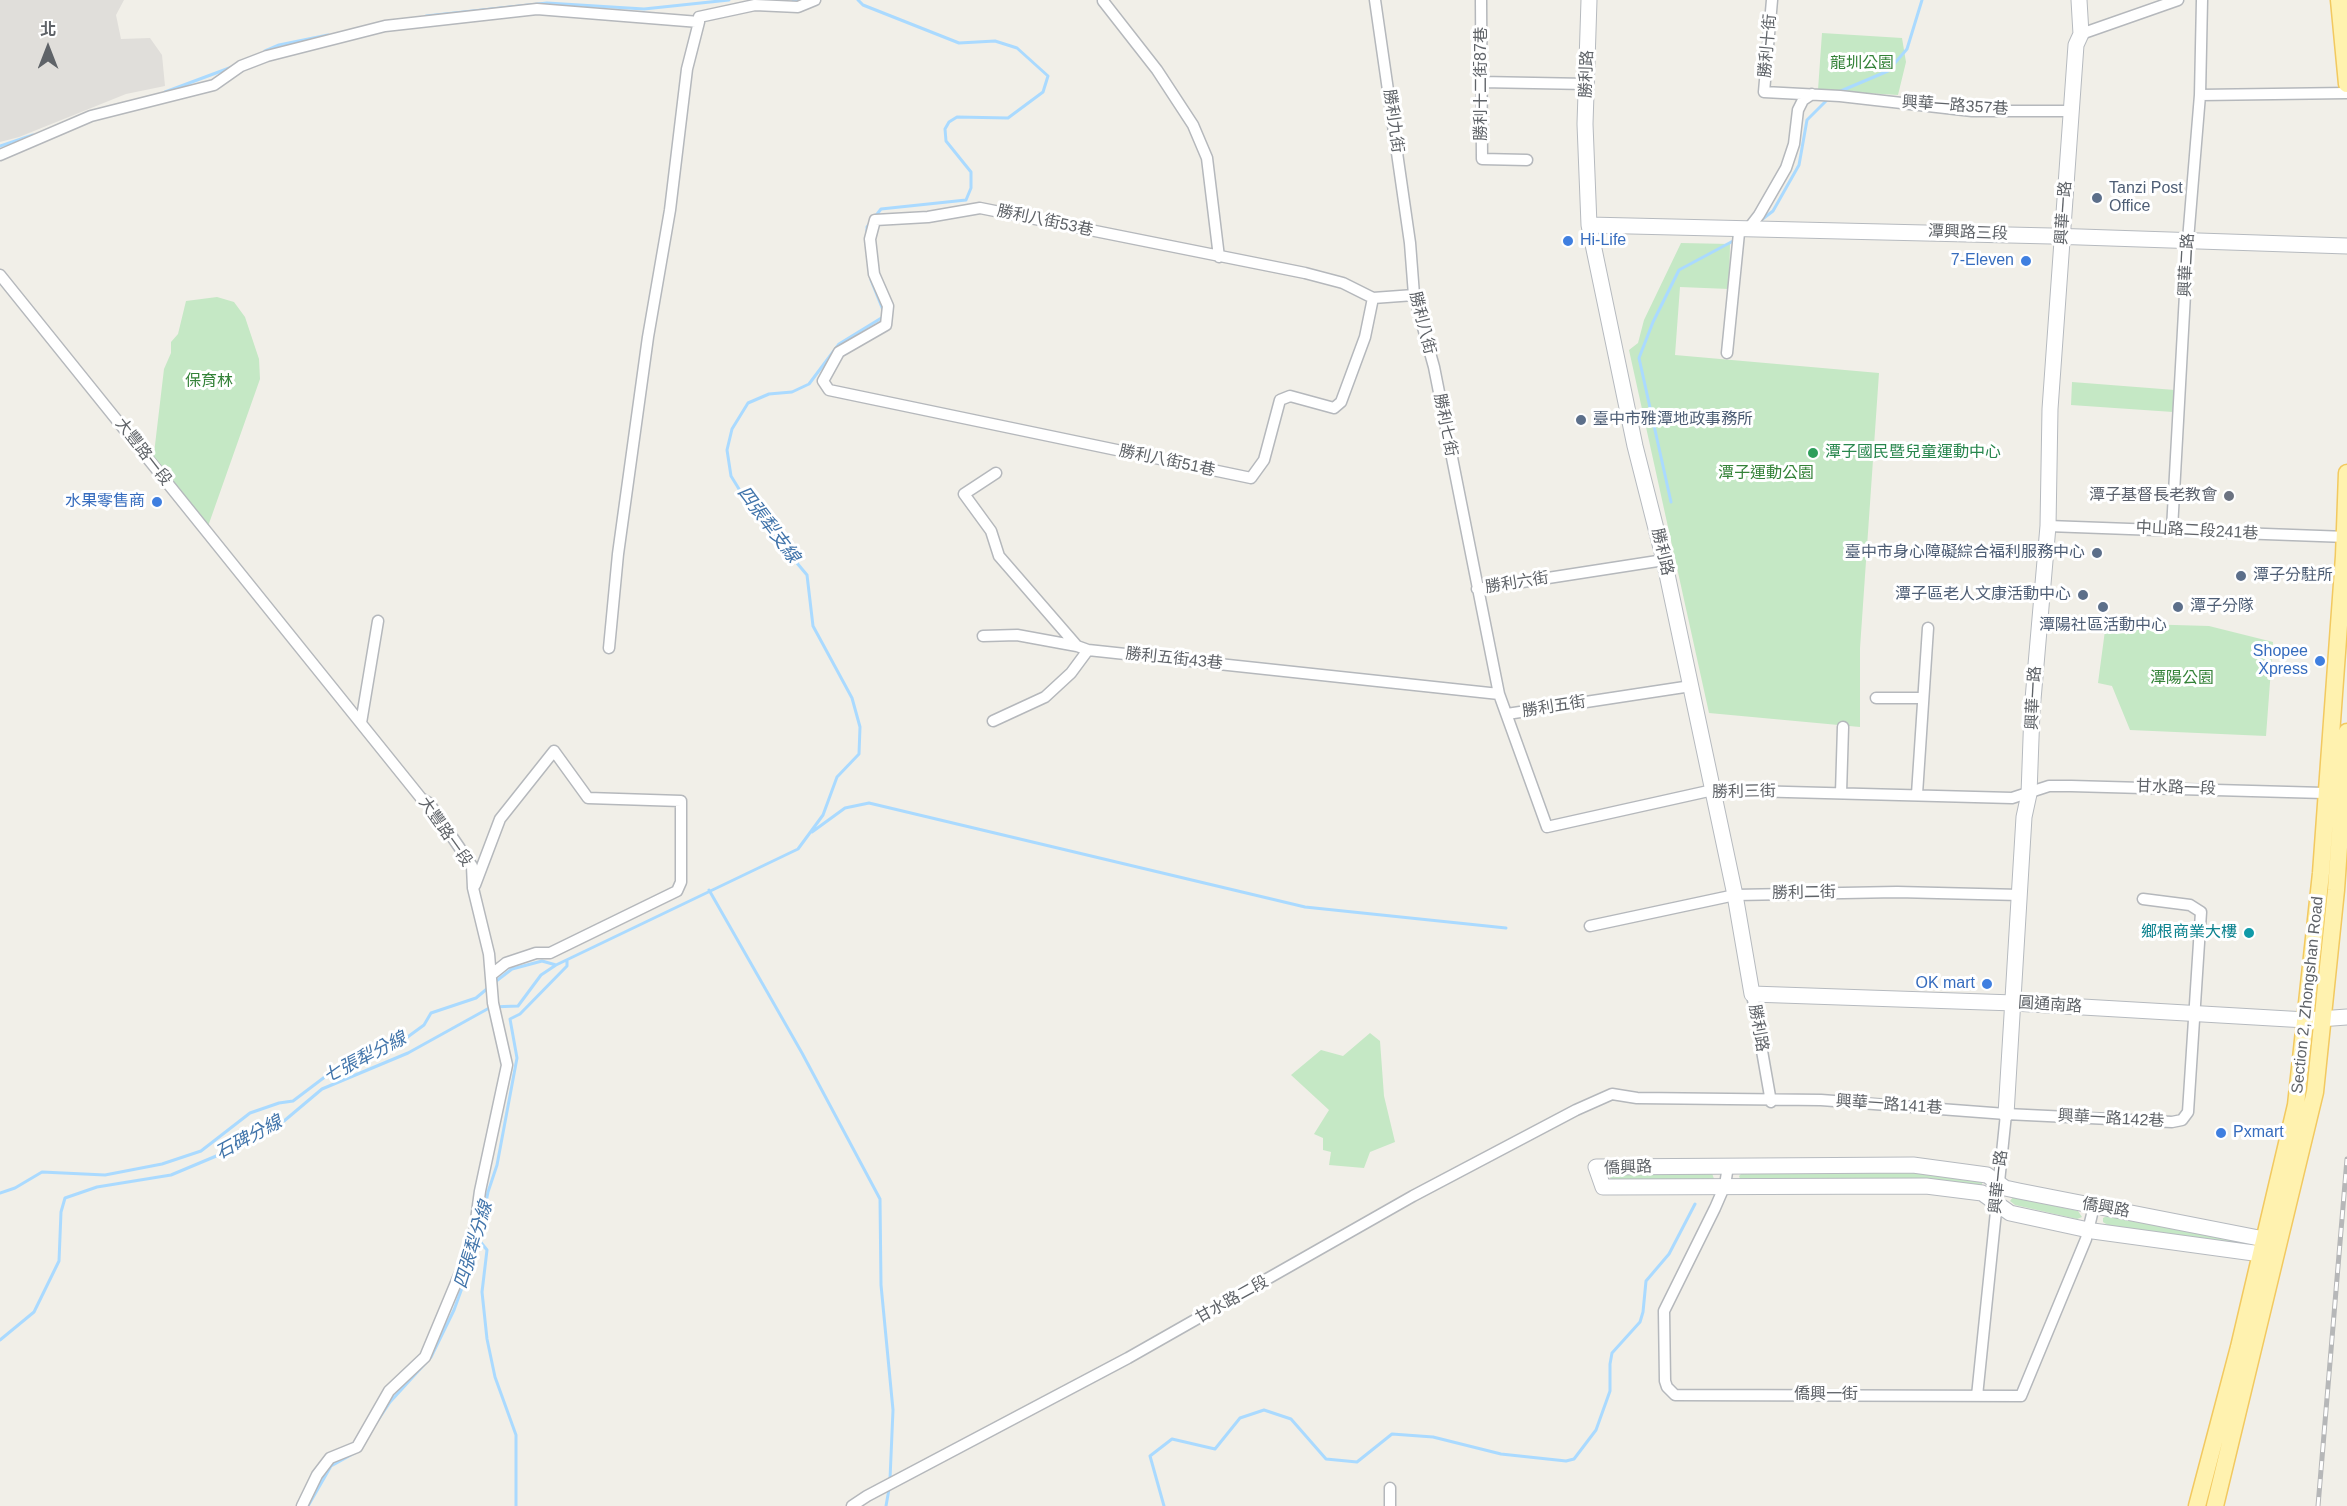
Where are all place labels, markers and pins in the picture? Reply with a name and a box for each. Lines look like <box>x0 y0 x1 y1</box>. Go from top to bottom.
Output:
place label: Tanzi Post Office <box>2109 179 2183 217</box>
marker: Tanzi Post Office <box>2090 191 2104 205</box>
place label: Hi-Life <box>1580 231 1626 251</box>
marker: Hi-Life <box>1561 234 1575 248</box>
place label: 7-Eleven <box>1951 251 2014 271</box>
marker: 7-Eleven <box>2019 254 2033 268</box>
place label: 臺中市雅潭地政事務所 <box>1593 410 1753 430</box>
marker: 臺中市雅潭地政事務所 <box>1574 413 1588 427</box>
place label: 潭子國民暨兒童運動中心 <box>1825 443 2001 463</box>
marker: 潭子國民暨兒童運動中心 <box>1806 446 1820 460</box>
place label: 潭子基督長老教會 <box>2089 486 2217 506</box>
marker: 潭子基督長老教會 <box>2222 489 2236 503</box>
place label: 水果零售商 <box>65 492 145 512</box>
marker: 水果零售商 <box>150 495 164 509</box>
place label: 臺中市身心障礙綜合福利服務中心 <box>1845 543 2085 563</box>
marker: 臺中市身心障礙綜合福利服務中心 <box>2090 546 2104 560</box>
place label: 潭子分駐所 <box>2253 566 2333 586</box>
marker: 潭子分駐所 <box>2234 569 2248 583</box>
place label: 潭子區老人文康活動中心 <box>1895 585 2071 605</box>
marker: 潭子區老人文康活動中心 <box>2076 588 2090 602</box>
place label: 潭子分隊 <box>2190 597 2254 617</box>
marker: 潭陽社區活動中心 <box>2096 600 2110 614</box>
marker: 潭子分隊 <box>2171 600 2185 614</box>
place label: 潭陽社區活動中心 <box>2039 616 2167 636</box>
place label: Shopee Xpress <box>2253 642 2308 680</box>
marker: Shopee Xpress <box>2313 654 2327 668</box>
place label: 鄉根商業大樓 <box>2141 923 2237 943</box>
marker: 鄉根商業大樓 <box>2242 926 2256 940</box>
place label: OK mart <box>1915 974 1975 994</box>
marker: OK mart <box>1980 977 1994 991</box>
place label: Pxmart <box>2233 1123 2284 1143</box>
marker: Pxmart <box>2214 1126 2228 1140</box>

